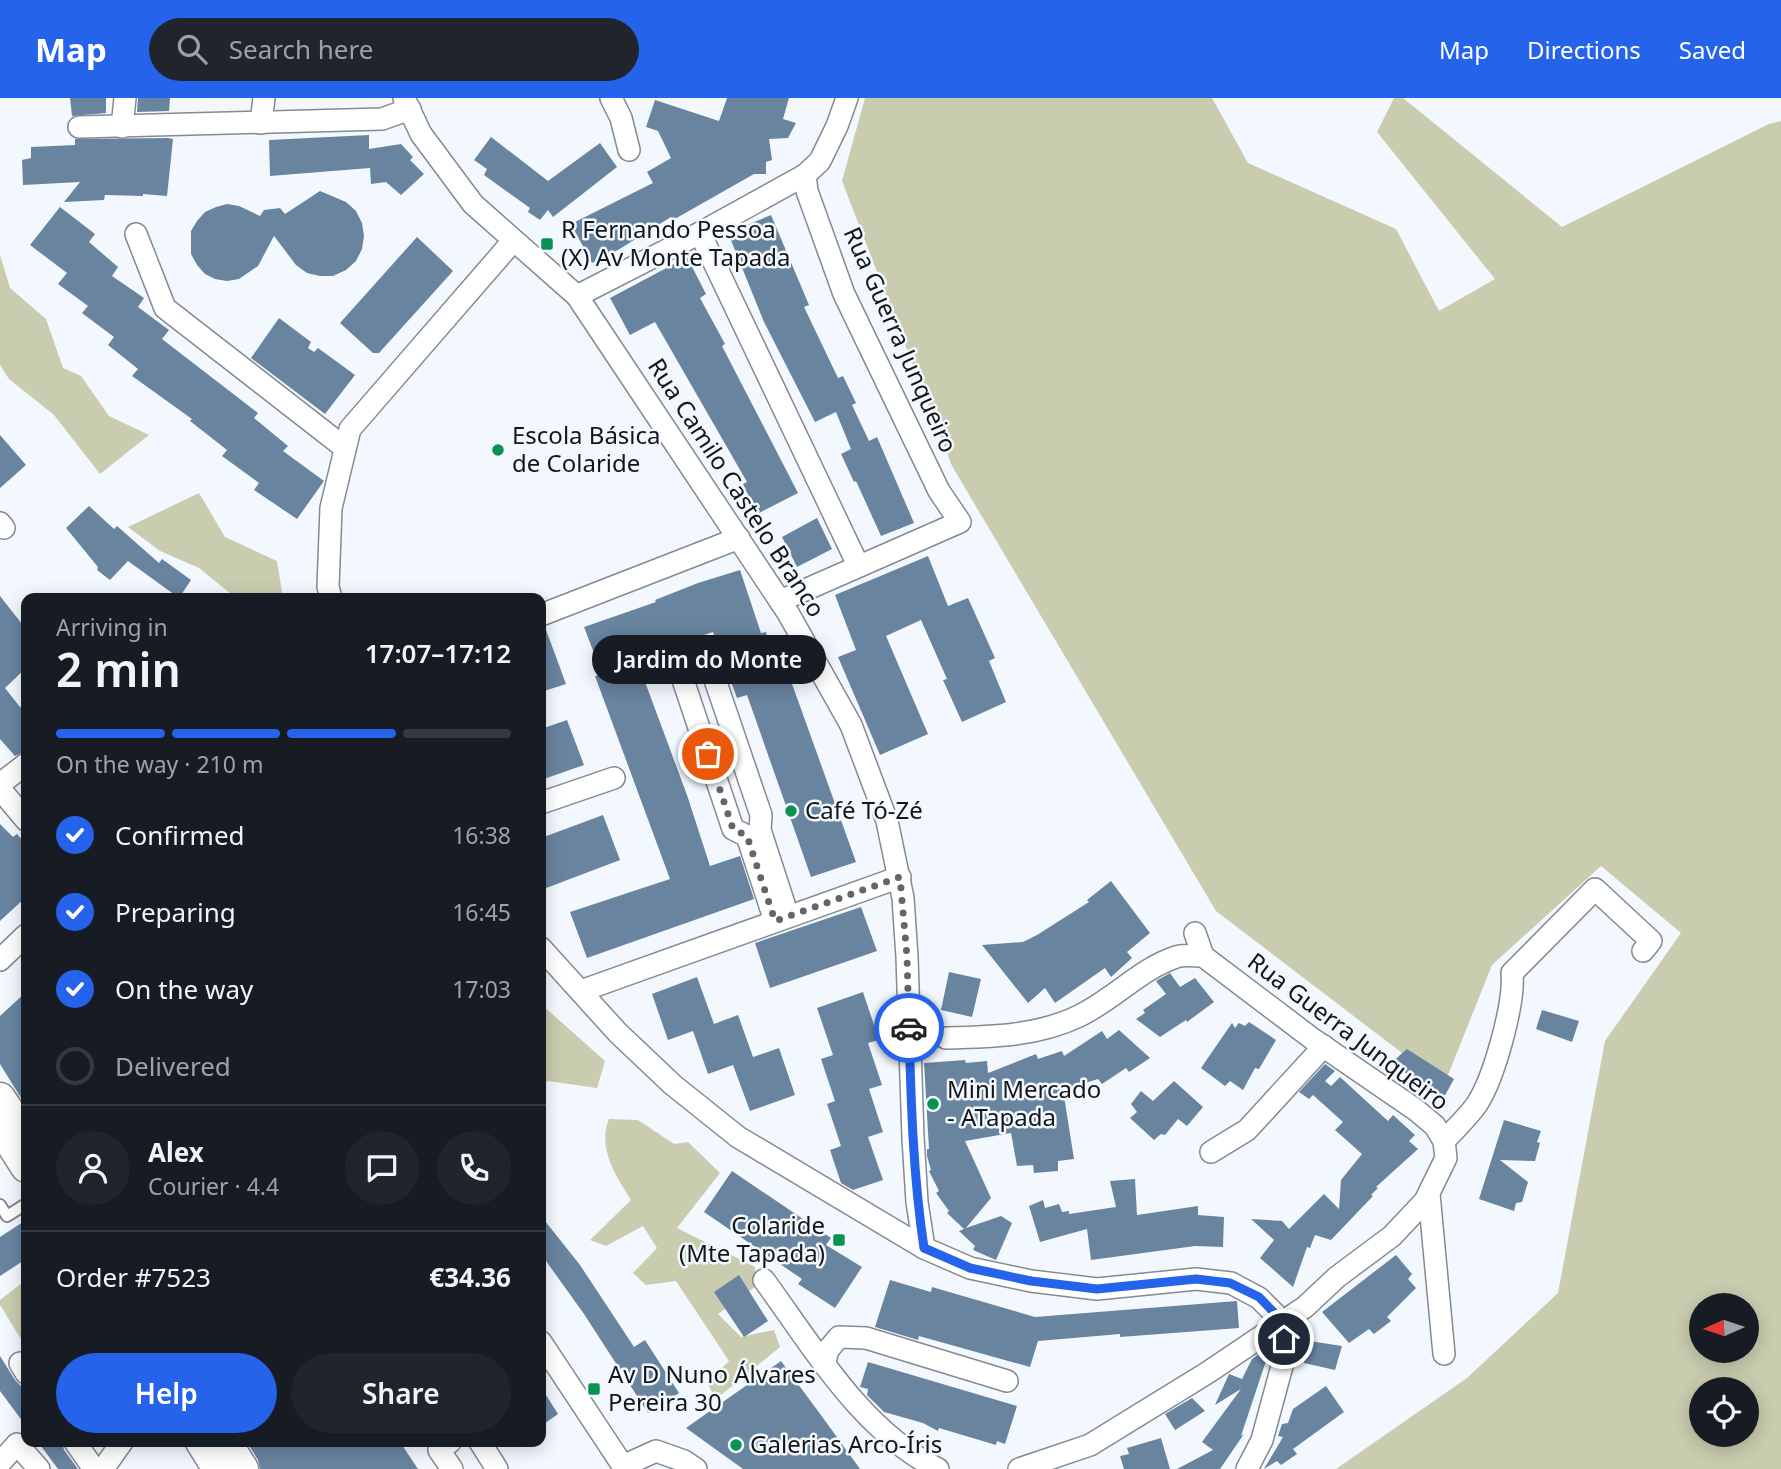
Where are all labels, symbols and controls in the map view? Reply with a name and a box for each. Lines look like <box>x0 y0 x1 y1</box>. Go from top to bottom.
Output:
search box <box>149 18 639 81</box>
text: Map <box>35 27 107 72</box>
icon: search <box>173 30 211 68</box>
text: Search here <box>229 31 373 67</box>
text: Map <box>1439 33 1489 66</box>
text: Directions <box>1527 33 1641 66</box>
text: Saved <box>1679 33 1746 66</box>
place label: R Fernando Pessoa (X) Av Monte Tapada <box>561 212 790 273</box>
street label: Rua Guerra Junqueiro <box>837 221 966 457</box>
marker: R Fernando Pessoa (X) Av Monte Tapada <box>539 236 555 252</box>
street label: Rua Camilo Castelo Branco <box>641 351 833 623</box>
place label: Escola Básica de Colaride <box>512 418 661 479</box>
marker: Escola Básica de Colaride <box>490 442 506 458</box>
text: Arriving in <box>56 611 168 643</box>
text: 17:07–17:12 <box>365 635 511 671</box>
callout: Jardim do Monte <box>591 635 825 684</box>
text: 2 min <box>56 638 181 700</box>
text: Jardim do Monte <box>616 643 802 675</box>
pin <box>678 724 738 784</box>
icon: bag <box>689 735 727 773</box>
text: On the way · 210 m <box>56 748 263 780</box>
place label: Café Tó-Zé <box>805 793 923 826</box>
marker: Café Tó-Zé <box>783 803 799 819</box>
icon: check <box>56 816 94 854</box>
text: Confirmed <box>115 817 245 853</box>
text: 16:38 <box>452 819 511 851</box>
icon: check <box>56 893 94 931</box>
text: Preparing <box>115 894 236 930</box>
text: 16:45 <box>452 896 511 928</box>
street label: Rua Guerra Junqueiro <box>1242 944 1456 1117</box>
icon: check <box>56 970 94 1008</box>
text: On the way <box>115 971 253 1007</box>
text: 17:03 <box>452 973 511 1005</box>
courier <box>874 993 944 1063</box>
icon: car <box>890 1009 928 1047</box>
text: Delivered <box>115 1048 231 1084</box>
place label: Mini Mercado - ATapada <box>947 1072 1101 1133</box>
marker: Mini Mercado - ATapada <box>925 1096 941 1112</box>
button: person <box>56 1131 130 1205</box>
button: chat <box>345 1131 419 1205</box>
button: phone <box>437 1131 511 1205</box>
text: Alex <box>148 1134 204 1170</box>
text: Courier · 4.4 <box>148 1170 279 1202</box>
place label: Colaride (Mte Tapada) <box>679 1208 825 1269</box>
marker: Colaride (Mte Tapada) <box>831 1232 847 1248</box>
text: Order #7523 <box>56 1259 211 1295</box>
text: €34.36 <box>429 1259 511 1295</box>
north arrow <box>1689 1293 1759 1363</box>
map controls <box>1689 1293 1759 1447</box>
pin <box>1254 1309 1314 1369</box>
icon: home <box>1265 1320 1303 1358</box>
button: Help <box>56 1353 277 1433</box>
button: Share <box>291 1353 511 1433</box>
place label: Av D Nuno Álvares Pereira 30 <box>608 1357 816 1418</box>
button: locate <box>1689 1377 1759 1447</box>
marker: Av D Nuno Álvares Pereira 30 <box>586 1381 602 1397</box>
place label: Galerias Arco-Íris <box>750 1427 942 1460</box>
marker: Galerias Arco-Íris <box>728 1437 744 1453</box>

